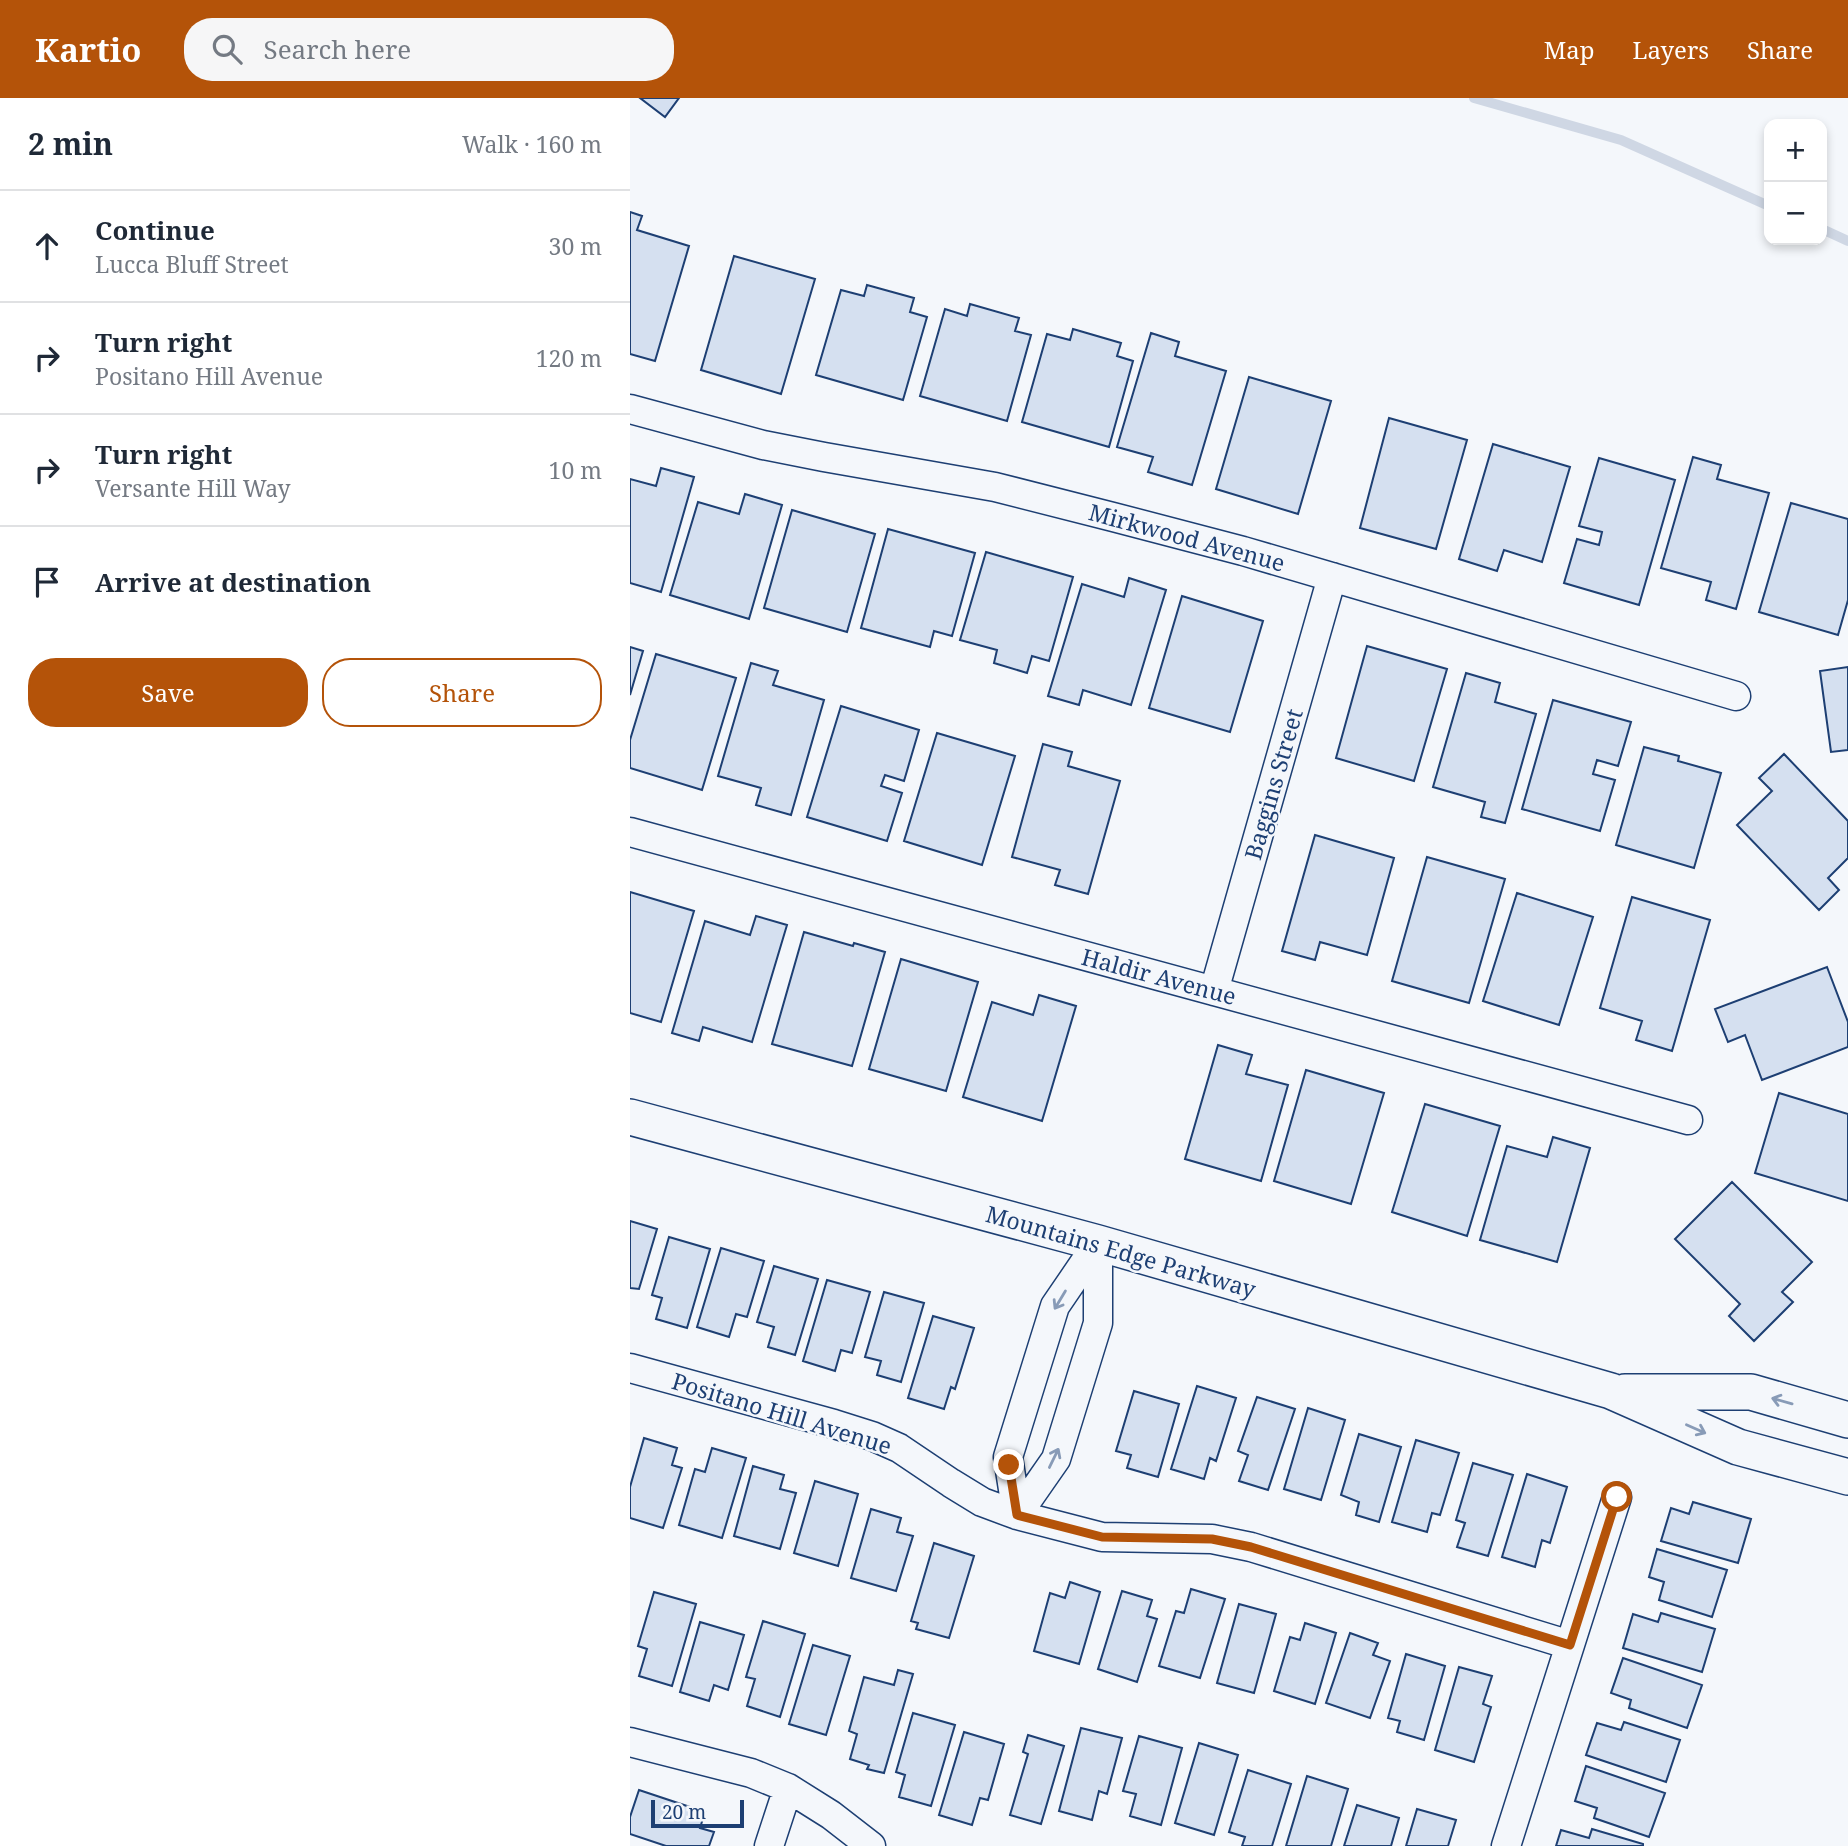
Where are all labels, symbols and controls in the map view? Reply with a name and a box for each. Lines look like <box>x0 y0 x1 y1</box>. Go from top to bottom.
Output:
search box <box>184 18 674 81</box>
text: Kartio <box>35 27 142 72</box>
icon: search <box>208 30 246 68</box>
text: Search here <box>264 31 411 67</box>
text: Map <box>1544 33 1595 66</box>
text: Layers <box>1633 33 1709 66</box>
text: Share <box>1747 33 1813 66</box>
map controls <box>1764 119 1827 245</box>
button: + <box>1764 119 1827 182</box>
text: 2 min <box>28 123 113 164</box>
text: Walk · 160 m <box>462 128 602 160</box>
button: − <box>1764 182 1827 245</box>
text: Continue <box>95 212 215 248</box>
icon: ahead <box>28 227 66 265</box>
text: 30 m <box>549 230 602 262</box>
text: Lucca Bluff Street <box>95 248 289 280</box>
text: Turn right <box>95 324 232 360</box>
icon: right <box>28 339 66 377</box>
text: 120 m <box>536 342 602 374</box>
text: Positano Hill Avenue <box>95 360 323 392</box>
text: Turn right <box>95 436 232 472</box>
icon: right <box>28 451 66 489</box>
text: 10 m <box>549 454 602 486</box>
text: Versante Hill Way <box>95 472 291 504</box>
street label: Mirkwood Avenue <box>1085 495 1289 579</box>
icon: arrive <box>28 563 66 601</box>
text: Arrive at destination <box>95 564 371 600</box>
button: Save <box>28 658 308 727</box>
button: Share <box>322 658 602 727</box>
street label: Baggins Street <box>1236 705 1310 863</box>
street label: Haldir Avenue <box>1078 940 1240 1012</box>
street label: Mountains Edge Parkway <box>982 1197 1260 1305</box>
one-way arrow <box>1053 1289 1067 1309</box>
street label: Positano Hill Avenue <box>668 1364 896 1462</box>
one-way arrow <box>1771 1394 1794 1407</box>
one-way arrow <box>1685 1423 1706 1436</box>
one-way arrow <box>1048 1448 1062 1469</box>
route end <box>993 1449 1024 1480</box>
route start <box>1601 1481 1632 1512</box>
scale bar <box>651 1797 744 1829</box>
text: 20 m <box>662 1799 706 1825</box>

